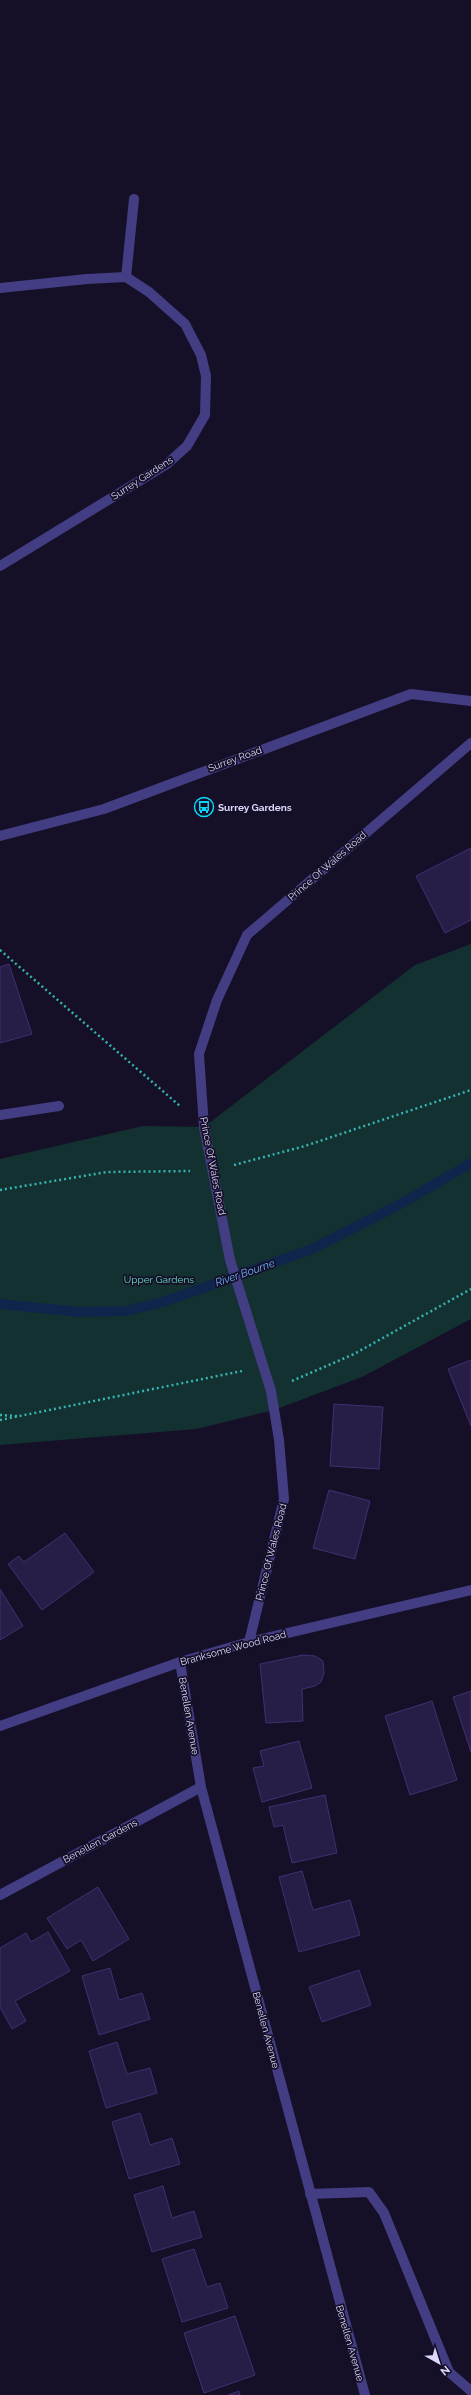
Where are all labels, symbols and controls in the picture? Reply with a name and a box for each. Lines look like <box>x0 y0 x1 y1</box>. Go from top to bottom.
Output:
street label: Surrey Gardens <box>109 454 175 502</box>
street label: Surrey Road <box>207 744 263 774</box>
bus stop icon: Surrey Gardens <box>193 796 215 818</box>
place label: Surrey Gardens <box>218 802 292 813</box>
street label: Prince Of Wales Road <box>286 829 368 903</box>
street label: Prince Of Wales Road <box>198 1116 228 1216</box>
water label: River Bourne <box>214 1257 277 1289</box>
park label: Upper Gardens <box>124 1274 194 1285</box>
street label: Prince Of Wales Road <box>254 1502 288 1602</box>
street label: Branksome Wood Road <box>179 1629 287 1667</box>
street label: Benellen Avenue <box>177 1676 201 1756</box>
street label: Benellen Gardens <box>61 1817 139 1865</box>
street label: Benellen Avenue <box>251 1991 282 2070</box>
street label: Benellen Avenue <box>334 2304 366 2382</box>
north arrow <box>419 2343 459 2383</box>
text: N <box>438 2363 452 2378</box>

